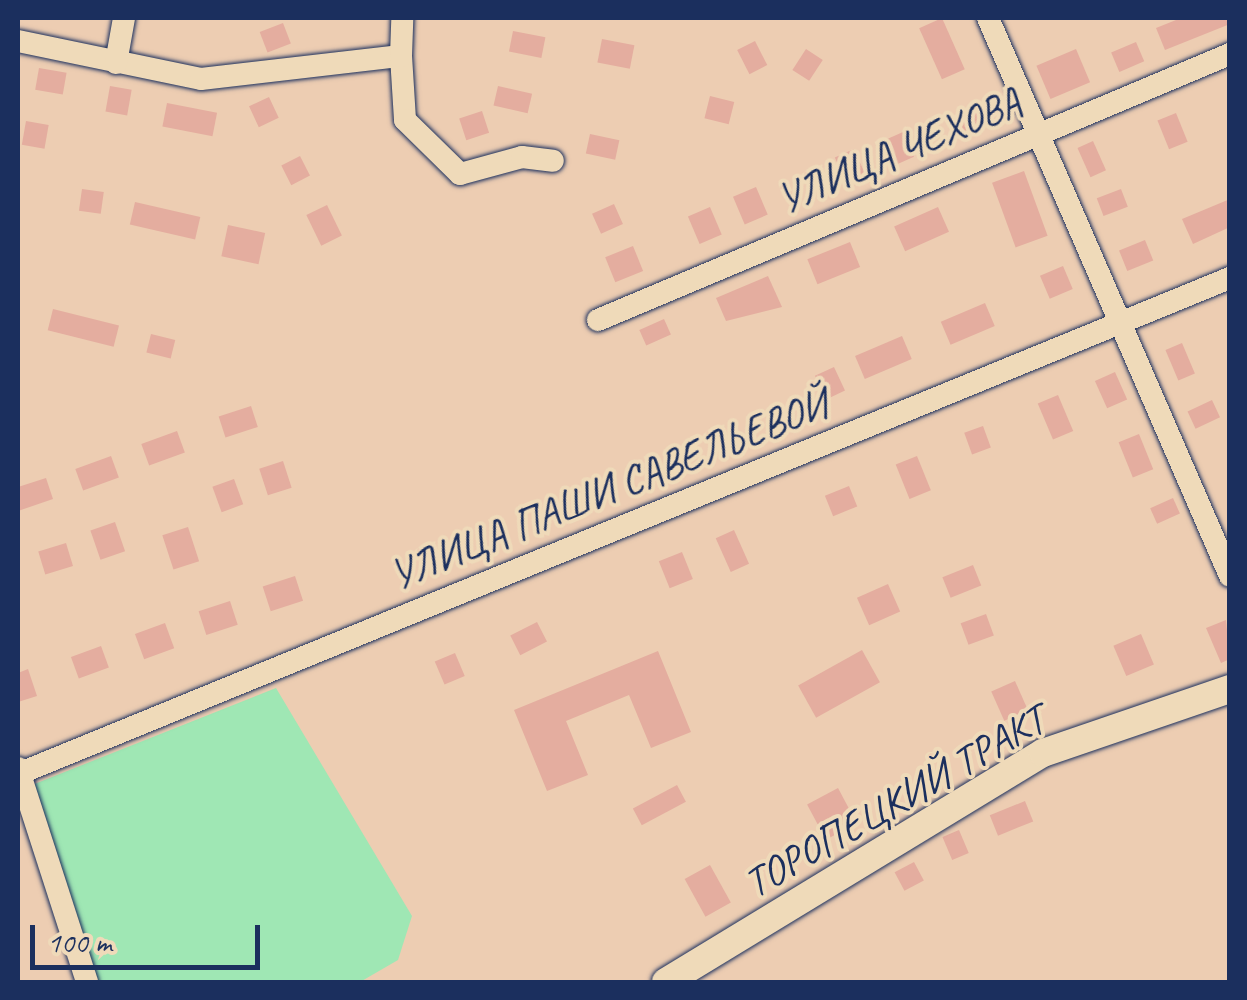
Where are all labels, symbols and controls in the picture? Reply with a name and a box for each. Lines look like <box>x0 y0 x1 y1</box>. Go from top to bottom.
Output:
street label: УЛИЦА ЧЕХОВА <box>769 77 1029 225</box>
street label: УЛИЦА ПАШИ САВЕЛЬЕВОЙ <box>384 380 834 600</box>
street label: ТОРОПЕЦКИЙ ТРАКТ <box>735 695 1055 909</box>
scale bar <box>35 905 265 967</box>
text: 100 m <box>47 923 112 961</box>

